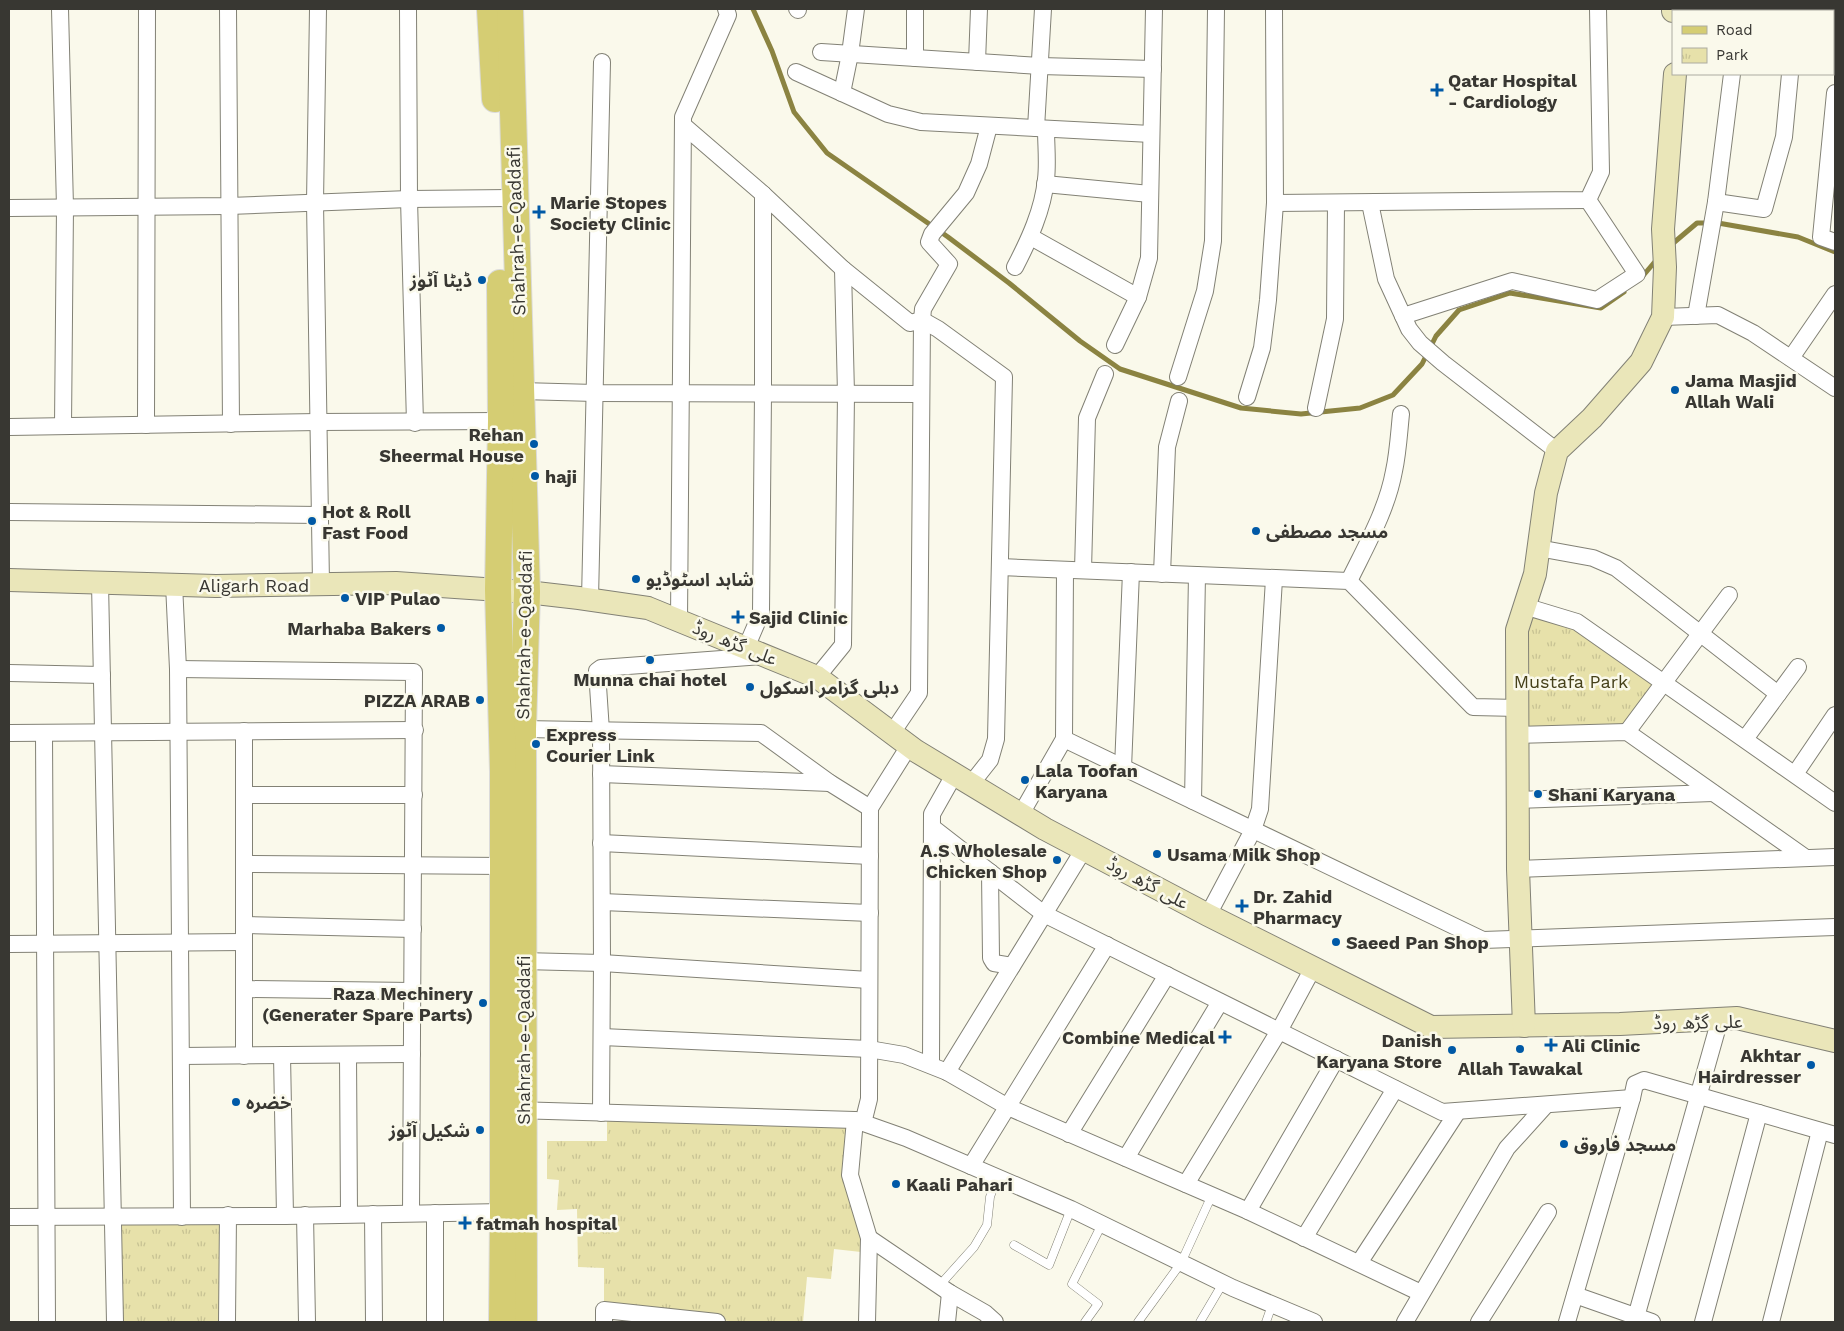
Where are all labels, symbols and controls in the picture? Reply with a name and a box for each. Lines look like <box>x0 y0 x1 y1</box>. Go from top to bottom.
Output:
legend <box>1672 10 1834 75</box>
text: Road <box>1716 21 1753 39</box>
text: Park <box>1716 46 1749 64</box>
place label: Qatar Hospital - Cardiology <box>1448 70 1577 112</box>
marker: Qatar Hospital - Cardiology <box>1430 83 1444 97</box>
street label: Shahrah-e-Qaddafi <box>503 146 529 316</box>
place label: Marie Stopes Society Clinic <box>550 192 671 234</box>
marker: Marie Stopes Society Clinic <box>532 205 546 219</box>
place label: ڈیٹا آٹوز <box>409 270 472 292</box>
marker: ڈیٹا آٹوز <box>476 274 488 286</box>
place label: Jama Masjid Allah Wali <box>1685 370 1797 412</box>
marker: Jama Masjid Allah Wali <box>1669 384 1681 396</box>
place label: Rehan Sheermal House <box>379 424 524 466</box>
marker: Rehan Sheermal House <box>528 438 540 450</box>
place label: haji <box>545 466 577 487</box>
marker: haji <box>529 470 541 482</box>
place label: Hot & Roll Fast Food <box>322 501 411 543</box>
marker: Hot & Roll Fast Food <box>306 515 318 527</box>
place label: مسجد مصطفی <box>1266 521 1388 542</box>
marker: مسجد مصطفی <box>1250 525 1262 537</box>
street label: Shahrah-e-Qaddafi <box>512 550 536 720</box>
place label: شاہد اسٹوڈیو <box>646 569 754 590</box>
marker: شاہد اسٹوڈیو <box>630 573 642 585</box>
street label: Aligarh Road <box>199 575 309 596</box>
place label: VIP Pulao <box>355 588 441 609</box>
marker: VIP Pulao <box>339 592 351 604</box>
place label: Sajid Clinic <box>749 607 848 628</box>
marker: Sajid Clinic <box>731 610 745 624</box>
street label: علی گڑھ روڈ <box>689 617 780 670</box>
place label: Marhaba Bakers <box>287 618 431 639</box>
marker: Marhaba Bakers <box>435 622 447 634</box>
marker: Munna chai hotel <box>644 654 656 666</box>
place label: Munna chai hotel <box>573 669 727 690</box>
park label: Mustafa Park <box>1514 671 1628 692</box>
place label: دہلی گرامر اسکول <box>760 677 899 699</box>
marker: دہلی گرامر اسکول <box>744 681 756 693</box>
place label: PIZZA ARAB <box>364 690 470 711</box>
marker: PIZZA ARAB <box>474 694 486 706</box>
place label: Express Courier Link <box>546 724 655 766</box>
marker: Express Courier Link <box>530 738 542 750</box>
place label: Lala Toofan Karyana <box>1035 760 1138 802</box>
marker: Lala Toofan Karyana <box>1019 774 1031 786</box>
place label: Shani Karyana <box>1548 784 1676 805</box>
marker: Shani Karyana <box>1532 788 1544 800</box>
place label: A.S Wholesale Chicken Shop <box>920 840 1047 882</box>
place label: Usama Milk Shop <box>1167 844 1321 865</box>
marker: Usama Milk Shop <box>1151 848 1163 860</box>
street label: علی گڑھ روڈ <box>1103 853 1192 914</box>
marker: A.S Wholesale Chicken Shop <box>1051 854 1063 866</box>
place label: Dr. Zahid Pharmacy <box>1253 886 1343 928</box>
marker: Dr. Zahid Pharmacy <box>1235 899 1249 913</box>
place label: Saeed Pan Shop <box>1346 932 1489 953</box>
marker: Saeed Pan Shop <box>1330 936 1342 948</box>
street label: Shahrah-e-Qaddafi <box>513 955 534 1125</box>
place label: Raza Mechinery (Generater Spare Parts) <box>262 983 474 1025</box>
marker: Raza Mechinery (Generater Spare Parts) <box>477 997 489 1009</box>
street label: علی گڑھ روڈ <box>1653 1011 1743 1034</box>
place label: Combine Medical <box>1062 1027 1215 1048</box>
place label: Danish Karyana Store <box>1316 1030 1442 1072</box>
marker: Combine Medical <box>1219 1031 1231 1043</box>
place label: Ali Clinic <box>1562 1035 1640 1056</box>
marker: Ali Clinic <box>1544 1038 1558 1052</box>
marker: Allah Tawakal <box>1514 1043 1526 1055</box>
marker: Danish Karyana Store <box>1446 1044 1458 1056</box>
place label: Akhtar Hairdresser <box>1698 1045 1801 1087</box>
place label: Allah Tawakal <box>1458 1058 1582 1079</box>
marker: Akhtar Hairdresser <box>1805 1059 1817 1071</box>
place label: خضرہ <box>246 1092 291 1114</box>
marker: خضرہ <box>230 1096 242 1108</box>
place label: شکیل آٹوز <box>388 1120 470 1142</box>
marker: شکیل آٹوز <box>474 1124 486 1136</box>
place label: مسجد فاروق <box>1574 1134 1676 1156</box>
marker: مسجد فاروق <box>1558 1138 1570 1150</box>
place label: Kaali Pahari <box>906 1174 1013 1195</box>
marker: Kaali Pahari <box>890 1178 902 1190</box>
place label: fatmah hospital <box>476 1213 617 1234</box>
marker: fatmah hospital <box>458 1216 472 1230</box>

